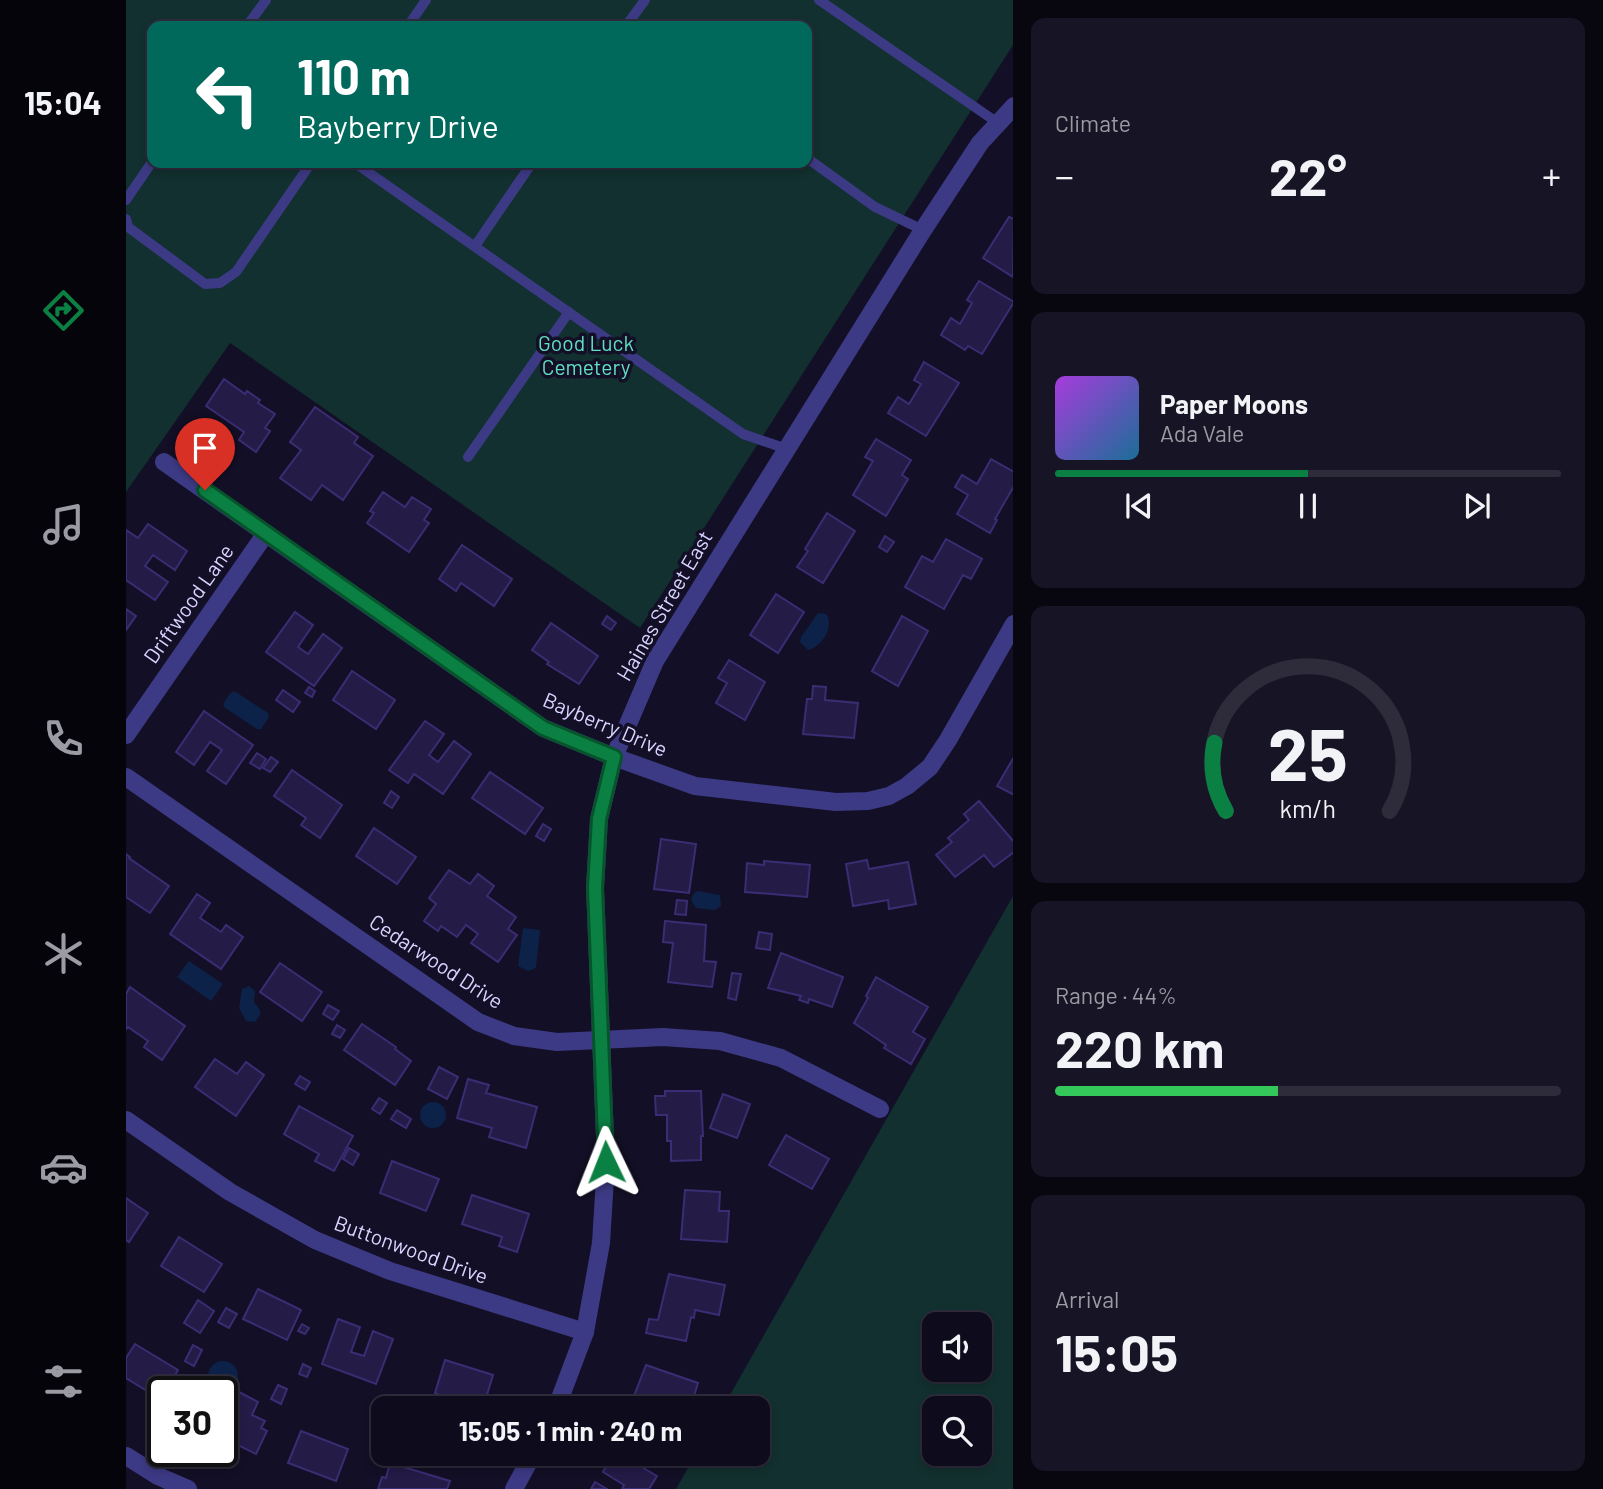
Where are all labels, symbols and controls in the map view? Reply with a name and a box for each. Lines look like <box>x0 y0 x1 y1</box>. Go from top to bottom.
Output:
text: 110 m <box>297 46 411 105</box>
icon: left <box>182 49 273 140</box>
text: 15:04 <box>24 83 102 121</box>
text: Bayberry Drive <box>297 106 499 144</box>
text: Climate <box>1055 109 1131 137</box>
text: 22° <box>1269 144 1347 206</box>
text: − <box>1055 152 1074 198</box>
text: + <box>1542 152 1561 198</box>
icon: directions <box>39 286 88 335</box>
park label: Good Luck Cemetery <box>538 330 634 379</box>
text: Paper Moons <box>1160 388 1308 419</box>
pin <box>175 418 235 490</box>
text: Ada Vale <box>1160 419 1244 447</box>
icon: arrive <box>186 429 224 467</box>
icon: previous <box>1120 487 1158 525</box>
icon: pause <box>1289 487 1327 525</box>
icon: next <box>1458 487 1496 525</box>
icon: music <box>39 500 88 549</box>
street label: Haines Street East <box>611 526 717 685</box>
street label: Driftwood Lane <box>138 539 238 667</box>
street label: Bayberry Drive <box>540 686 671 761</box>
text: 25 <box>1268 708 1348 796</box>
icon: phone <box>39 714 88 763</box>
text: km/h <box>1280 792 1336 822</box>
street label: Cedarwood Drive <box>365 908 508 1013</box>
icon: climate <box>39 929 88 978</box>
text: Range · 44% <box>1055 981 1177 1009</box>
text: 220 km <box>1055 1016 1224 1078</box>
position arrow <box>569 1125 643 1199</box>
icon: car <box>39 1143 88 1192</box>
street label: Buttonwood Drive <box>331 1209 492 1288</box>
text: Arrival <box>1055 1285 1119 1313</box>
map controls <box>922 1312 992 1466</box>
button: sound <box>922 1312 992 1382</box>
text: 15:05 <box>1055 1320 1178 1382</box>
icon: filters <box>39 1357 88 1406</box>
speed limit sign: 30 <box>147 1376 238 1467</box>
button: search <box>922 1396 992 1466</box>
text: 15:05 · 1 min · 240 m <box>459 1415 682 1446</box>

